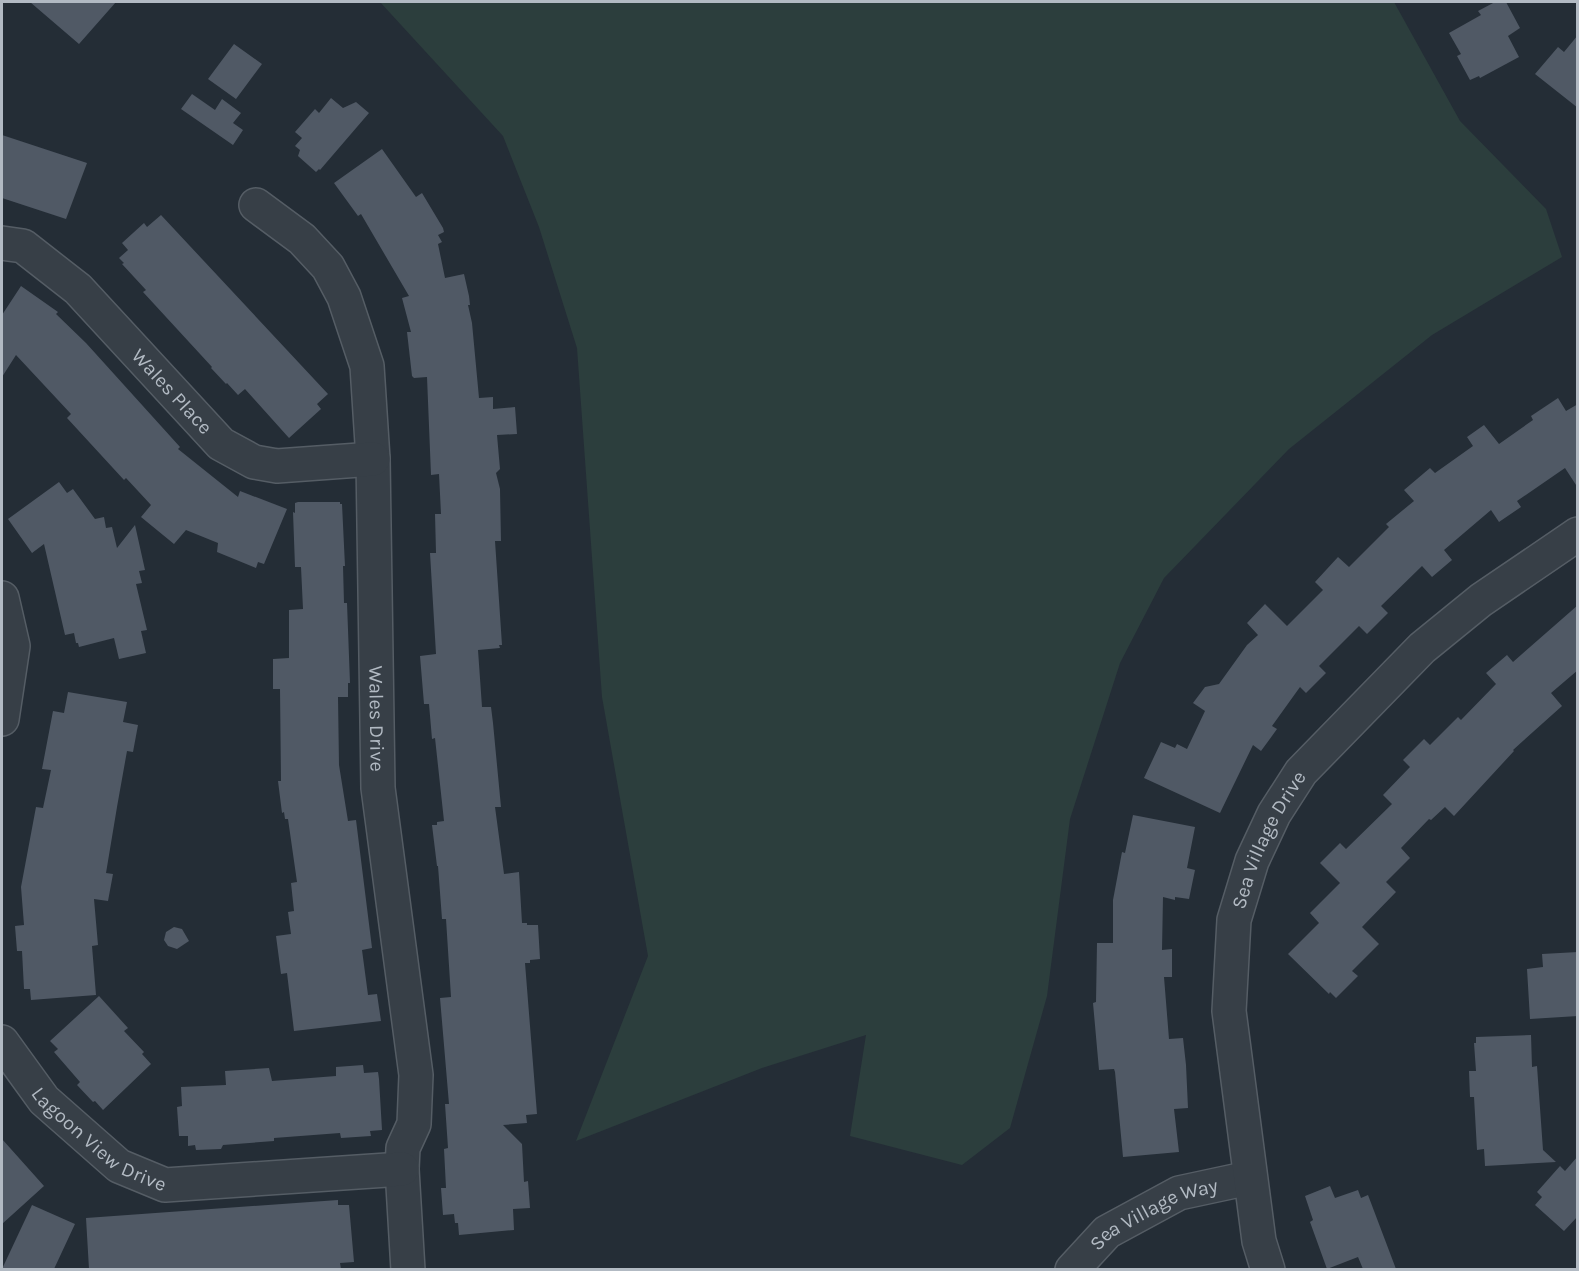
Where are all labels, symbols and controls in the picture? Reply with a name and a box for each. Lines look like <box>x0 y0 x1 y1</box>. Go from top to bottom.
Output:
street label: Wales Place <box>127 344 217 439</box>
street label: Wales Drive <box>365 665 389 772</box>
street label: Sea Village Drive <box>1227 766 1310 912</box>
street label: Lagoon View Drive <box>27 1082 170 1196</box>
street label: Sea Village Way <box>1085 1174 1220 1255</box>

